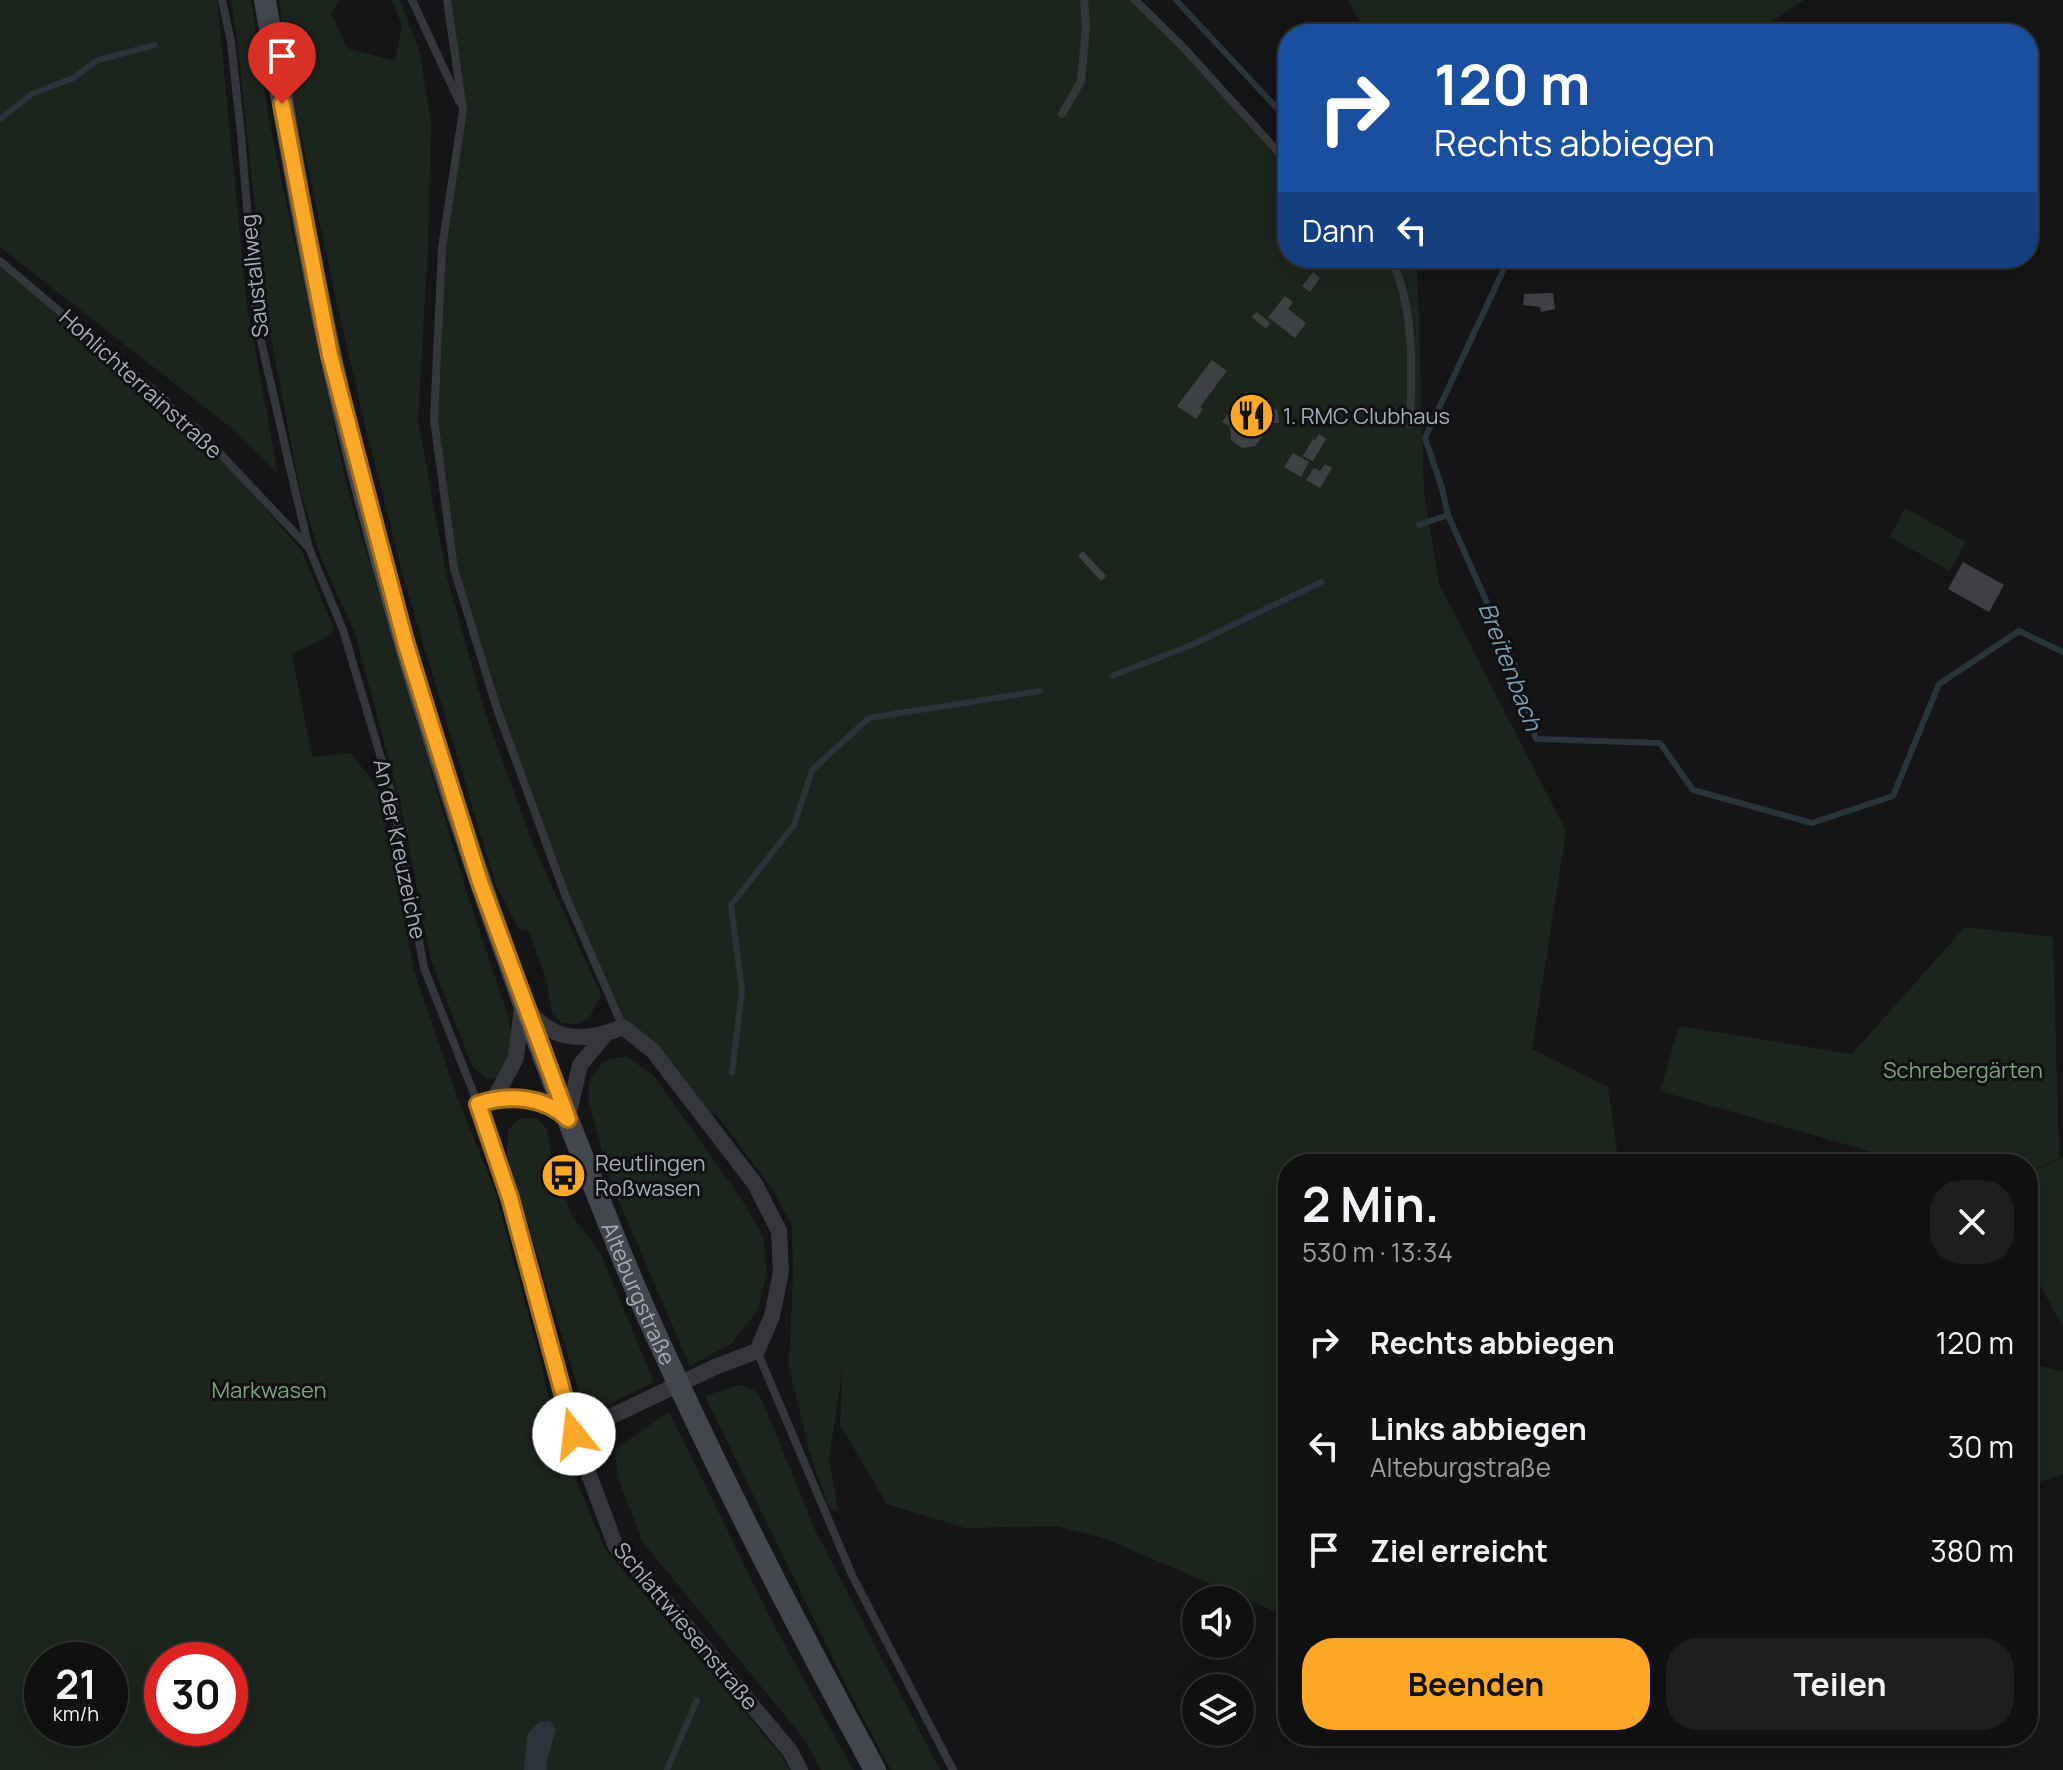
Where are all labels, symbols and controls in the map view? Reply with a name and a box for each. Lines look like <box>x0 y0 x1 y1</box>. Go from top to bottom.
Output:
pin <box>248 22 316 104</box>
icon: arrive <box>260 34 304 78</box>
text: 120 m <box>1434 45 1590 122</box>
icon: right <box>1302 56 1406 160</box>
text: Rechts abbiegen <box>1434 118 1715 167</box>
icon: left <box>1390 208 1434 252</box>
text: Dann <box>1302 210 1374 251</box>
street label: Saustallweg <box>233 213 275 339</box>
street label: Hohlichterrainstraße <box>53 303 229 465</box>
restaurant icon: 1. RMC Clubhaus <box>1228 392 1276 440</box>
place label: 1. RMC Clubhaus <box>1283 401 1450 431</box>
water label: Breitenbach <box>1471 597 1551 736</box>
street label: An der Kreuzeiche <box>366 756 434 942</box>
park label: Schrebergärten <box>1883 1055 2043 1085</box>
place label: Reutlingen Roßwasen <box>595 1148 706 1203</box>
bus stop icon: Reutlingen Roßwasen <box>540 1152 588 1200</box>
text: 2 Min. <box>1302 1171 1439 1236</box>
button: close <box>1930 1180 2014 1264</box>
street label: Alteburgstraße <box>595 1217 683 1370</box>
text: 530 m · 13:34 <box>1302 1234 1453 1270</box>
icon: right <box>1302 1320 1346 1364</box>
text: Rechts abbiegen <box>1370 1322 1615 1363</box>
text: 120 m <box>1935 1322 2014 1363</box>
park label: Markwasen <box>211 1375 327 1405</box>
position arrow <box>532 1392 616 1476</box>
text: Links abbiegen <box>1370 1408 1587 1449</box>
icon: left <box>1302 1424 1346 1468</box>
text: 30 m <box>1948 1426 2014 1467</box>
text: Alteburgstraße <box>1370 1449 1551 1485</box>
icon: arrive <box>1302 1528 1346 1572</box>
text: Ziel erreicht <box>1370 1530 1548 1571</box>
text: 380 m <box>1930 1530 2014 1571</box>
street label: Schlattwiesenstraße <box>607 1536 765 1716</box>
map controls <box>1182 1586 1254 1746</box>
button: sound <box>1182 1586 1254 1658</box>
button: Beenden <box>1302 1638 1650 1730</box>
button: Teilen <box>1666 1638 2014 1730</box>
speed limit sign: 30 <box>144 1642 248 1746</box>
text: 21 <box>55 1656 97 1711</box>
button: layers <box>1182 1674 1254 1746</box>
text: km/h <box>53 1700 99 1727</box>

